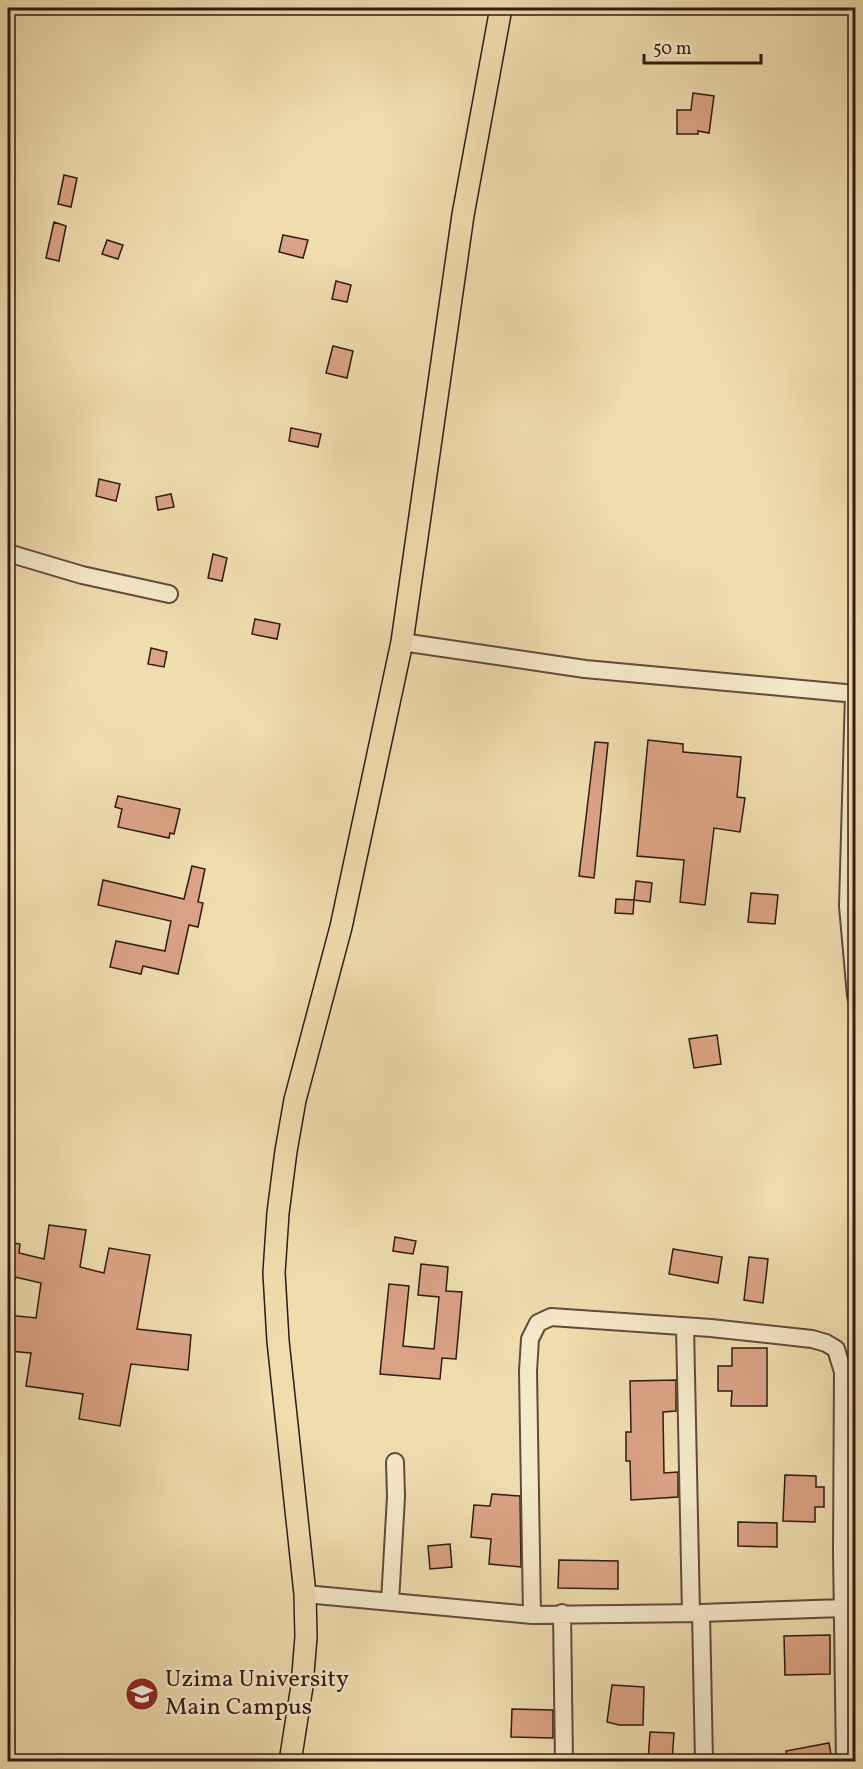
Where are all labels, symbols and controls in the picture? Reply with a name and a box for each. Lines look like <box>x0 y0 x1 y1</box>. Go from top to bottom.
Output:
scale bar <box>644 27 761 65</box>
text: 50 m <box>653 37 692 62</box>
place label: Uzima University Main Campus <box>165 1663 349 1725</box>
school or university icon: Uzima University Main Campus <box>124 1676 160 1712</box>

